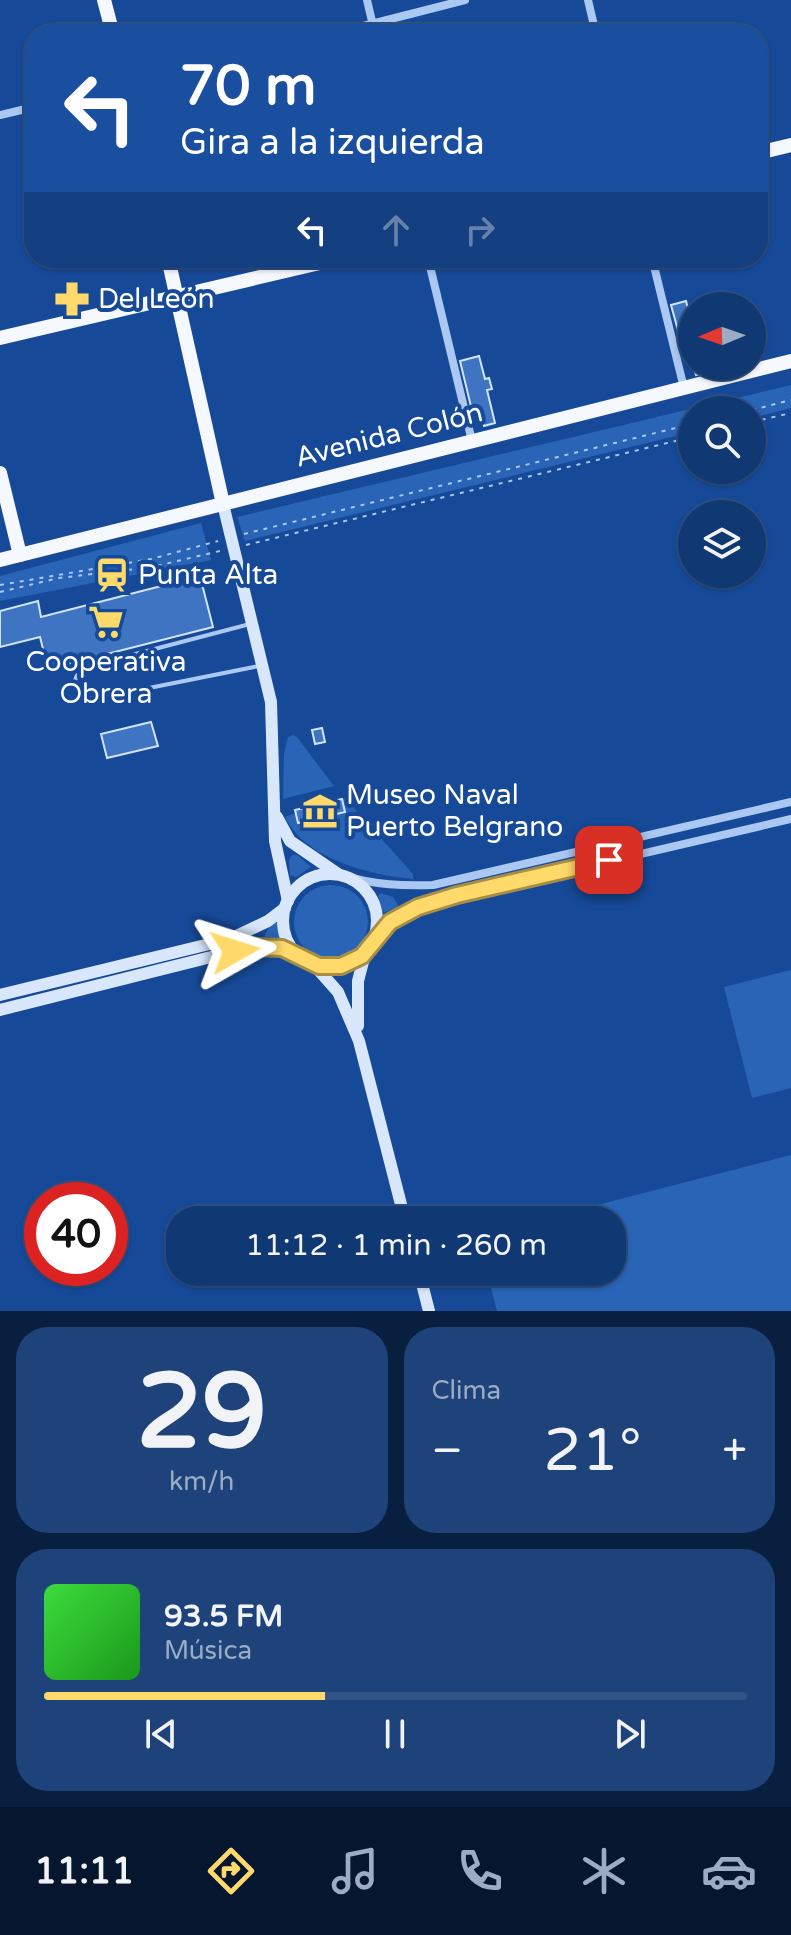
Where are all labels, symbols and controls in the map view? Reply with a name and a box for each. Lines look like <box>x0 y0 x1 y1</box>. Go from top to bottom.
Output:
text: 70 m <box>180 53 316 120</box>
icon: left <box>48 56 152 160</box>
text: Gira a la izquierda <box>180 121 485 164</box>
icon: left <box>290 208 334 252</box>
icon: ahead <box>374 208 418 252</box>
icon: right <box>458 208 502 252</box>
pharmacy icon: Del León <box>53 280 91 318</box>
place label: Del León <box>98 282 215 316</box>
north arrow <box>678 292 766 380</box>
map controls <box>678 292 766 588</box>
street label: Avenida Colón <box>292 395 486 475</box>
button: search <box>678 396 766 484</box>
button: layers <box>678 500 766 588</box>
station icon: Punta Alta <box>93 556 131 594</box>
place label: Punta Alta <box>138 558 278 592</box>
supermarket icon: Cooperativa Obrera <box>87 603 125 641</box>
place label: Cooperativa Obrera <box>26 645 186 711</box>
place label: Museo Naval Puerto Belgrano <box>346 778 563 844</box>
museum icon: Museo Naval Puerto Belgrano <box>301 792 339 830</box>
pin <box>575 826 643 894</box>
icon: arrive <box>587 838 631 882</box>
position arrow <box>193 909 277 993</box>
speed limit sign: 40 <box>24 1182 128 1286</box>
text: 11:12 · 1 min · 260 m <box>245 1227 547 1264</box>
text: 29 <box>136 1351 267 1476</box>
text: Clima <box>432 1375 501 1406</box>
text: 21° <box>544 1415 642 1487</box>
text: − <box>432 1425 463 1478</box>
text: + <box>722 1425 747 1478</box>
text: km/h <box>169 1466 234 1497</box>
text: 93.5 FM <box>164 1598 283 1635</box>
text: Música <box>164 1635 252 1666</box>
icon: previous <box>139 1712 183 1756</box>
icon: pause <box>373 1712 417 1756</box>
icon: next <box>608 1712 652 1756</box>
icon: directions <box>203 1843 259 1899</box>
icon: music <box>327 1843 383 1899</box>
icon: phone <box>452 1843 508 1899</box>
icon: climate <box>576 1843 632 1899</box>
icon: car <box>701 1843 757 1899</box>
text: 11:11 <box>34 1850 134 1893</box>

